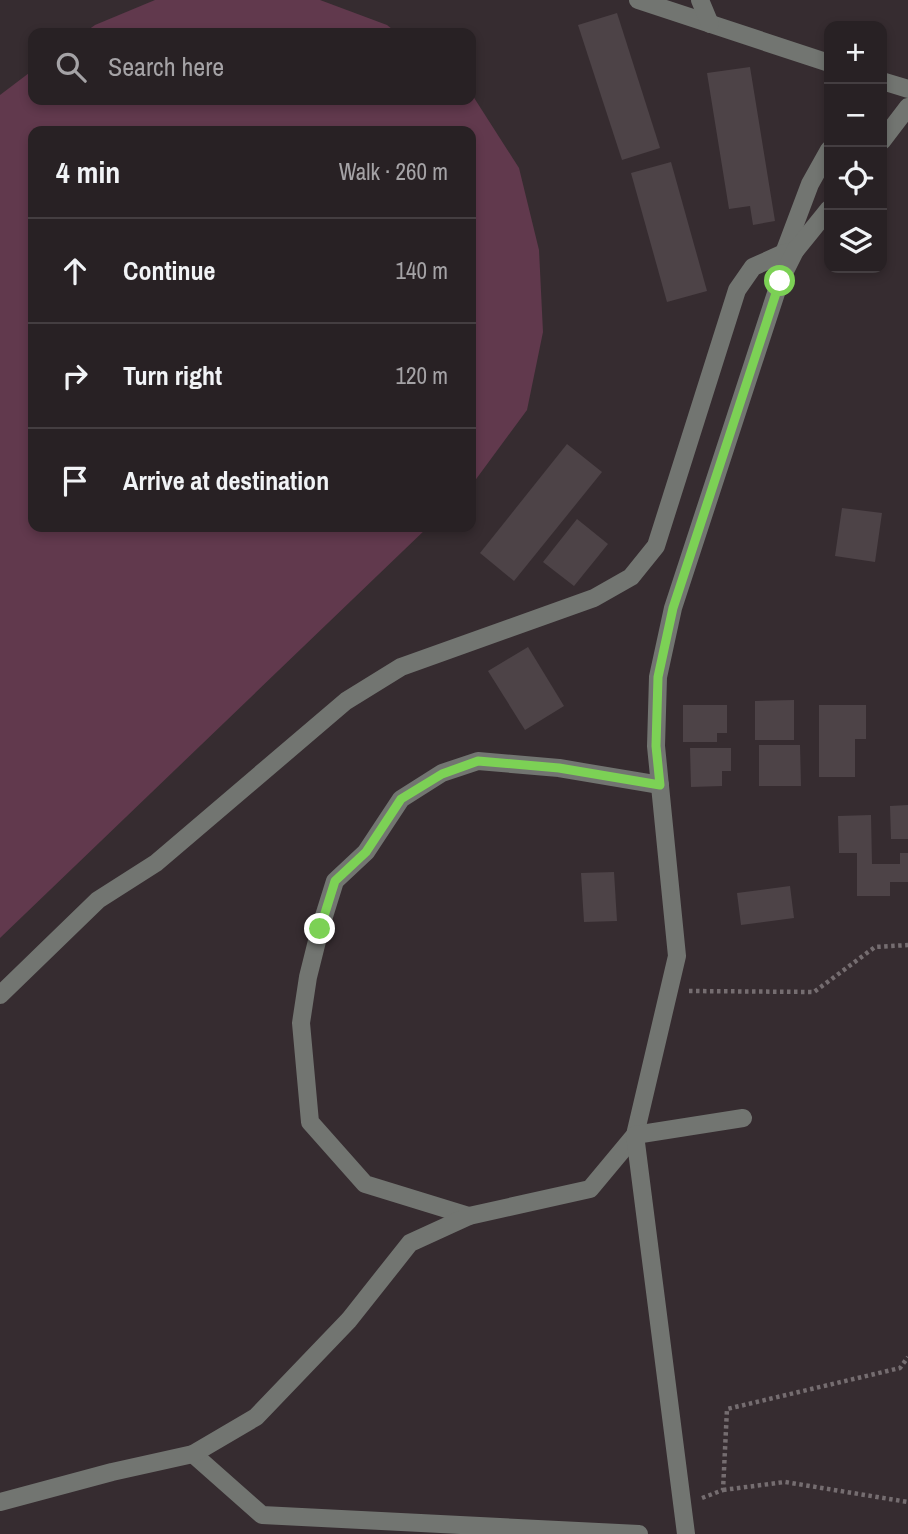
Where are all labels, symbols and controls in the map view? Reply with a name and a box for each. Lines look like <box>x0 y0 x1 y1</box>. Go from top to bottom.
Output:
map controls <box>824 21 887 273</box>
button: + <box>824 21 887 84</box>
search box <box>28 28 476 105</box>
icon: search <box>52 48 90 86</box>
text: Search here <box>108 49 224 84</box>
button: − <box>824 84 887 147</box>
button: locate <box>824 147 887 210</box>
text: 4 min <box>56 152 120 192</box>
text: Walk · 260 m <box>339 156 448 187</box>
button: layers <box>824 210 887 273</box>
icon: ahead <box>56 252 94 290</box>
text: Continue <box>123 253 215 288</box>
text: 140 m <box>396 255 448 286</box>
route start <box>764 265 795 296</box>
icon: right <box>56 357 94 395</box>
text: Turn right <box>123 358 222 393</box>
text: 120 m <box>396 360 448 391</box>
icon: arrive <box>56 462 94 500</box>
text: Arrive at destination <box>123 463 329 498</box>
route end <box>304 913 335 944</box>

